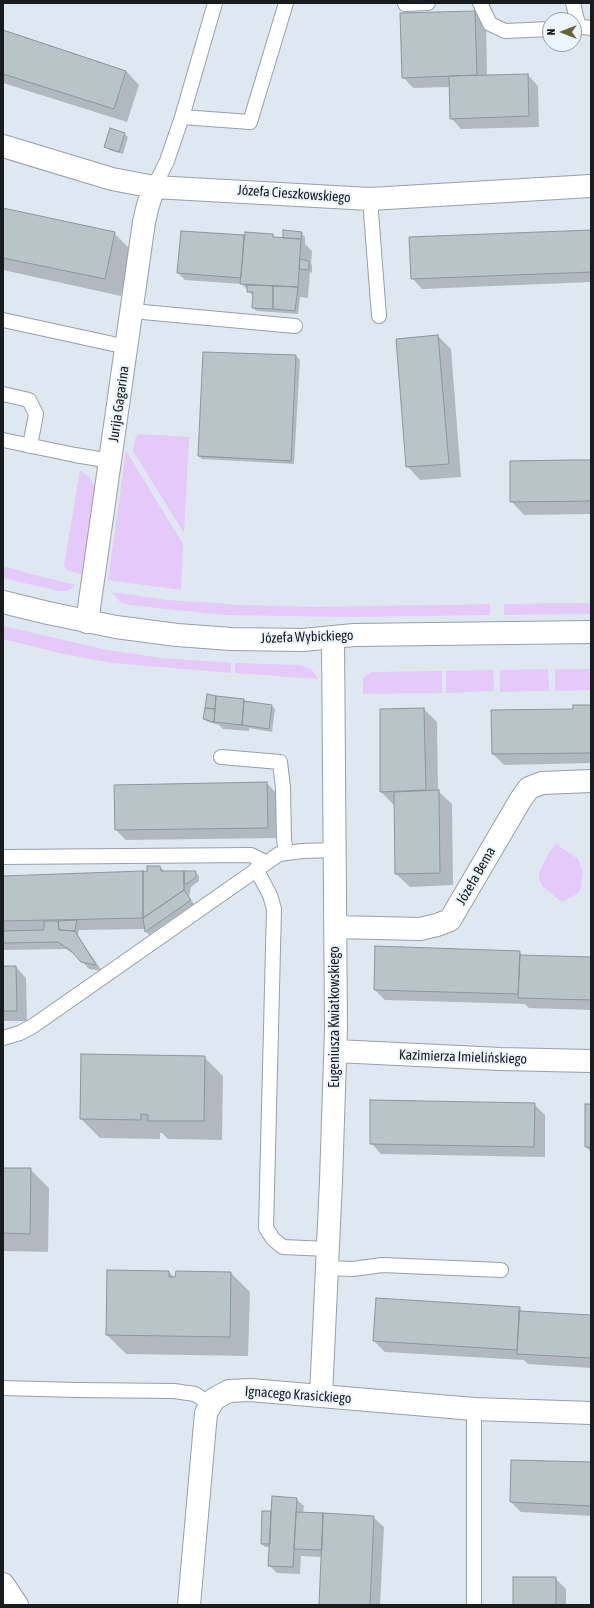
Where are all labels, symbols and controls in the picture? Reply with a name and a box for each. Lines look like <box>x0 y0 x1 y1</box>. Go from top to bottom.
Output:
north arrow <box>542 12 582 52</box>
text: N <box>545 29 557 35</box>
street label: Józefa Cieszkowskiego <box>237 182 351 206</box>
street label: Jurija Gagarina <box>105 365 133 443</box>
street label: Józefa Wybickiego <box>260 627 354 647</box>
street label: Józefa Bema <box>453 844 499 908</box>
street label: Eugeniusza Kwiatkowskiego <box>327 946 343 1088</box>
street label: Kazimierza Imielińskiego <box>399 1046 527 1068</box>
street label: Ignacego Krasickiego <box>244 1383 352 1407</box>

